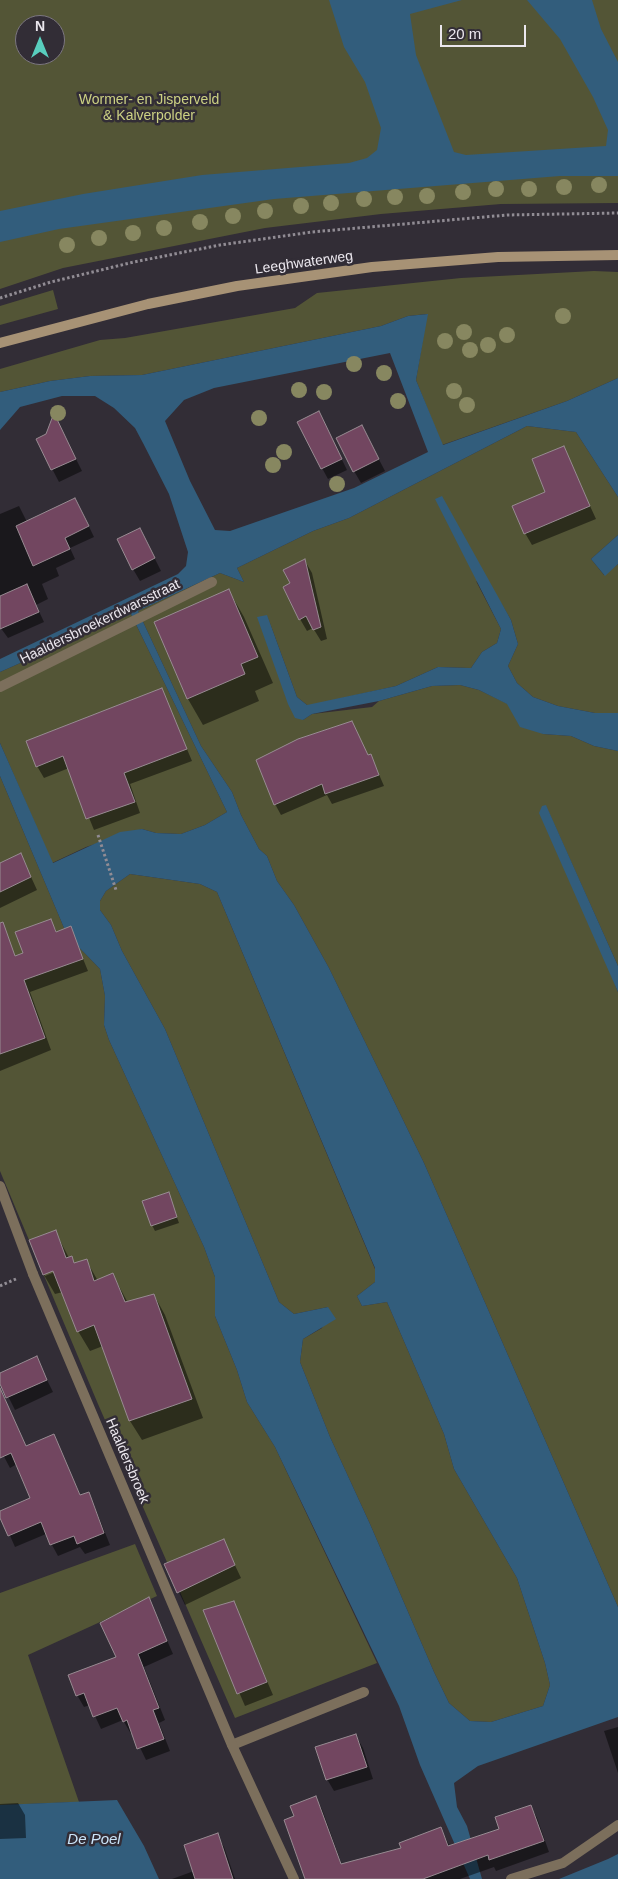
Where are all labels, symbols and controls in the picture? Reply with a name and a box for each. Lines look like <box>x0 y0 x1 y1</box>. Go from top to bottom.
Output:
north arrow <box>15 15 65 65</box>
scale bar <box>443 15 529 47</box>
text: N <box>35 18 45 34</box>
text: 20 m <box>448 25 481 42</box>
park label: Wormer- en Jisperveld & Kalverpolder <box>79 92 219 124</box>
street label: Leeghwaterweg <box>254 248 354 278</box>
street label: Haaldersbroekerdwarsstraat <box>17 576 183 668</box>
street label: Haaldersbroek <box>101 1416 153 1506</box>
water label: De Poel <box>67 1831 121 1849</box>

